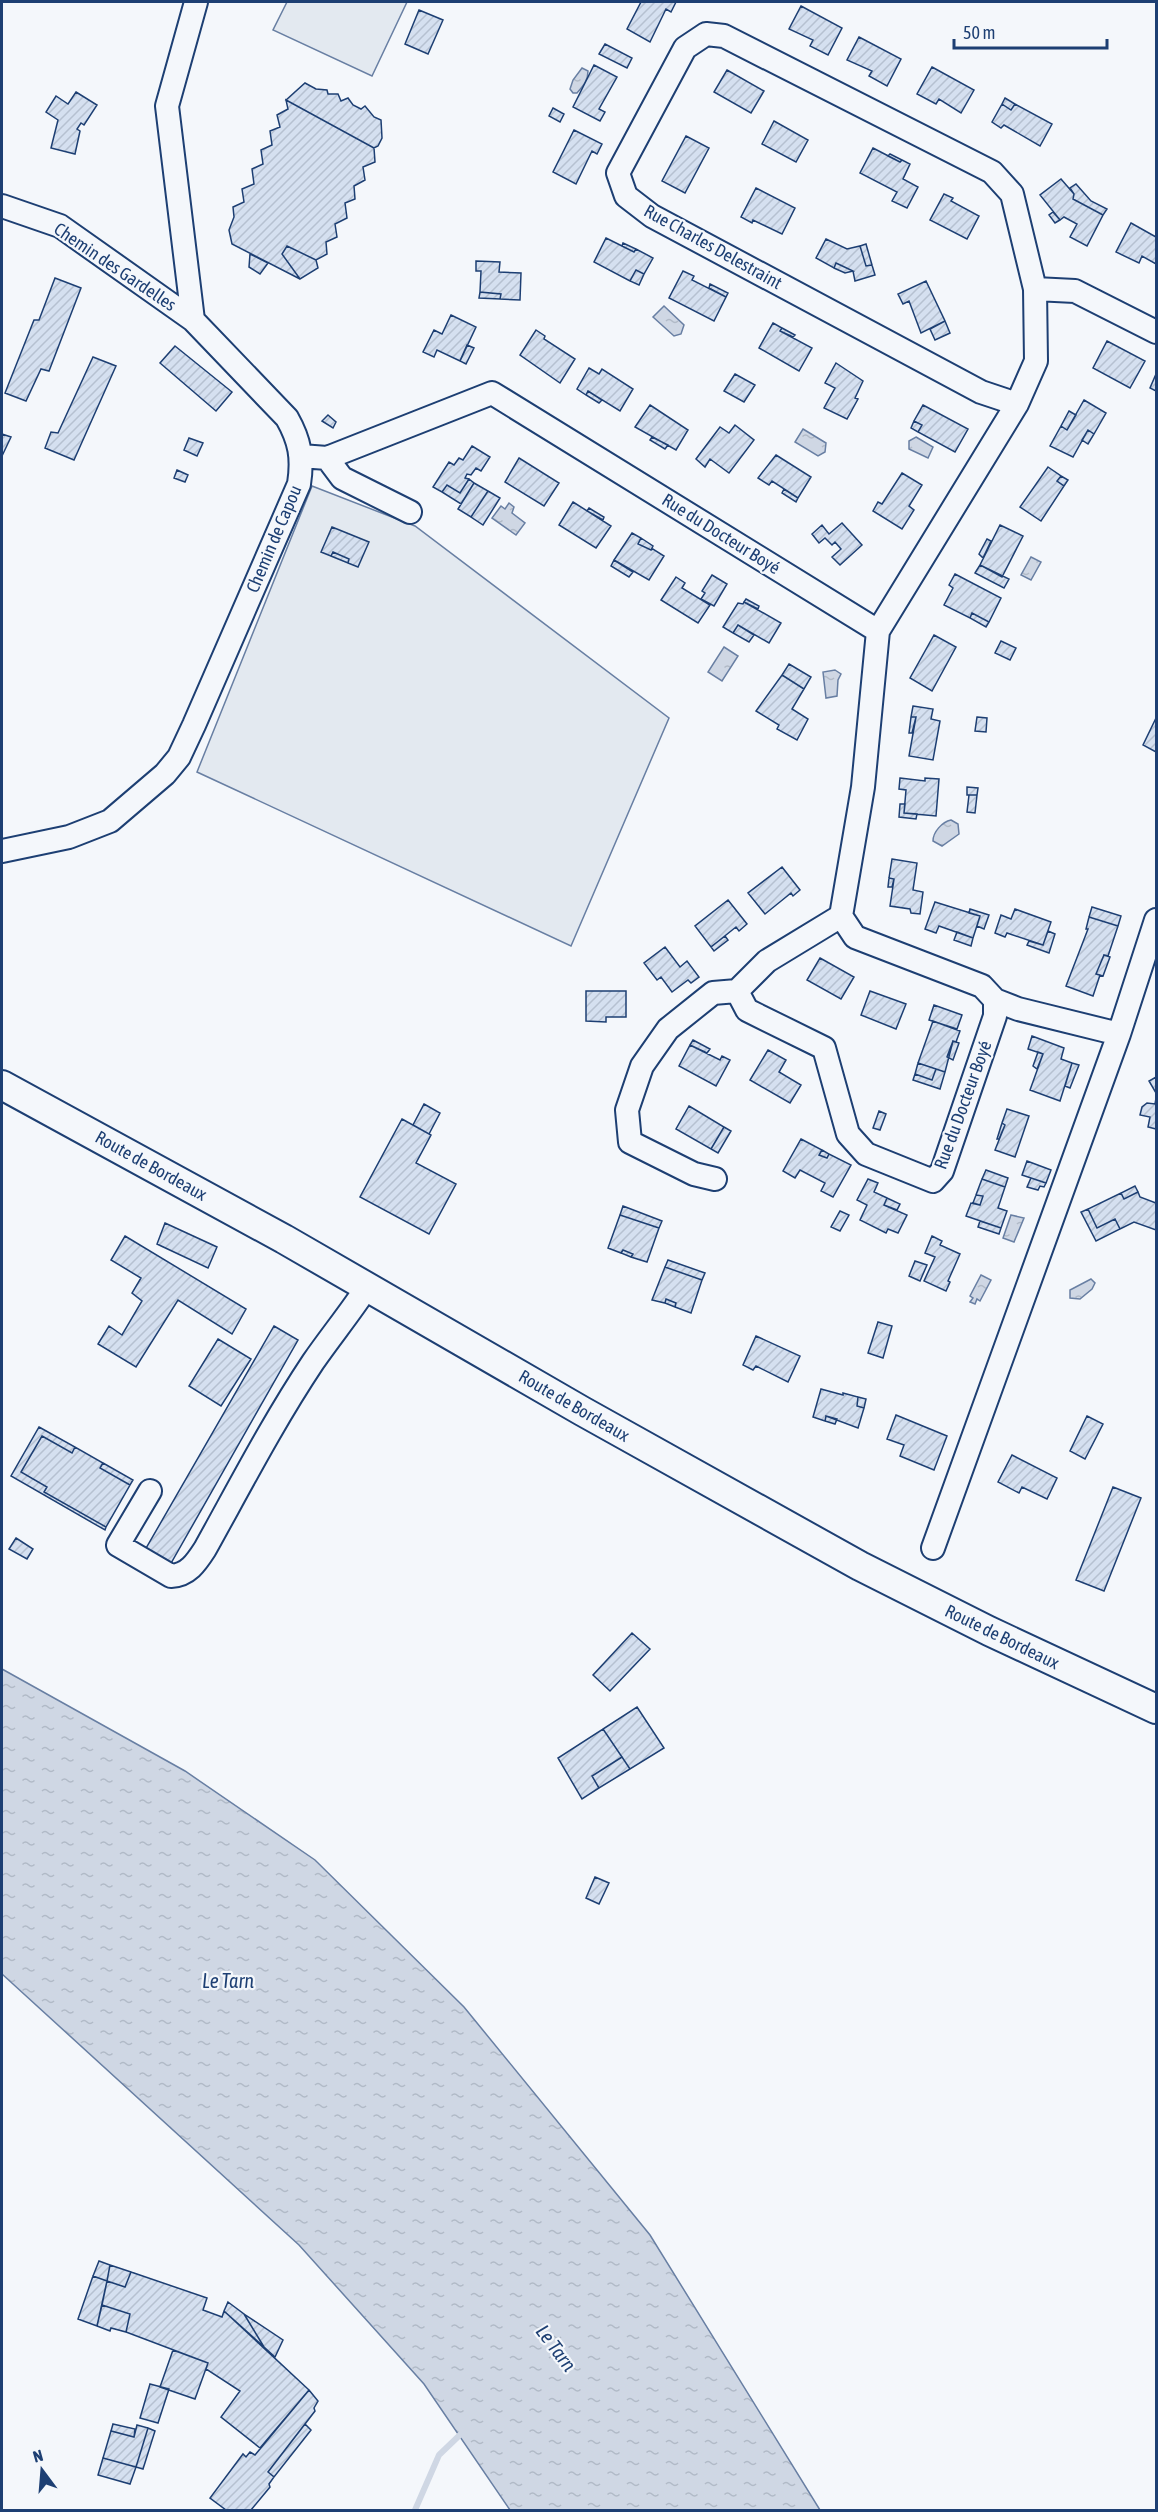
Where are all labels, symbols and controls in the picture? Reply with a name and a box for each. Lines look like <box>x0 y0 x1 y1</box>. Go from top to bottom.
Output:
scale bar <box>954 12 1107 50</box>
text: 50 m <box>963 22 995 43</box>
street label: Rue Charles Delestraint <box>641 200 786 293</box>
street label: Chemin des Gardelles <box>50 218 180 315</box>
street label: Chemin de Capou <box>241 482 306 596</box>
street label: Rue du Docteur Boyé <box>658 489 784 578</box>
street label: Rue du Docteur Boyé <box>930 1038 995 1172</box>
street label: Route de Bordeaux <box>92 1126 211 1205</box>
street label: Route de Bordeaux <box>515 1365 633 1446</box>
street label: Route de Bordeaux <box>942 1600 1063 1673</box>
water label: Le Tarn <box>202 1969 254 1992</box>
water label: Le Tarn <box>532 2320 581 2376</box>
north arrow <box>12 2440 72 2500</box>
text: N <box>31 2446 45 2466</box>

